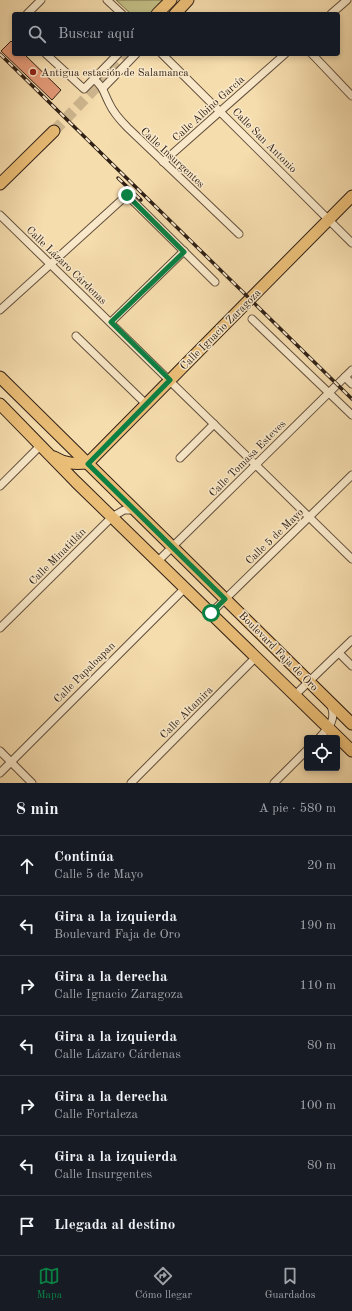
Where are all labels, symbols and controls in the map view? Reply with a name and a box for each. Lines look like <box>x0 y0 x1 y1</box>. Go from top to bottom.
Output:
search box <box>12 12 340 56</box>
icon: search <box>26 23 48 45</box>
text: Buscar aquí <box>58 27 134 42</box>
marker: Antigua estación de Salamanca <box>28 67 38 77</box>
place label: Antigua estación de Salamanca <box>41 68 189 79</box>
street label: Calle Albino García <box>171 74 247 144</box>
street label: Calle San Antonio <box>230 107 298 175</box>
street label: Calle Insurgentes <box>138 126 206 191</box>
route end <box>118 186 136 204</box>
street label: Calle Lázaro Cárdenas <box>24 225 109 307</box>
street label: Calle Ignacio Zaragoza <box>179 287 264 373</box>
street label: Calle Tomasa Esteves <box>208 418 289 499</box>
street label: Calle 5 de Mayo <box>244 507 306 567</box>
street label: Calle Minatitlán <box>27 526 89 588</box>
route start <box>202 604 220 622</box>
street label: Boulevard Faja de Oro <box>236 610 320 694</box>
street label: Calle Papaloapan <box>52 640 118 706</box>
street label: Calle Altamira <box>159 684 216 741</box>
map controls <box>304 735 340 771</box>
button: locate <box>304 735 340 771</box>
text: 8 min <box>16 801 59 818</box>
text: A pie · 580 m <box>259 802 336 815</box>
text: Continúa <box>54 850 114 865</box>
icon: ahead <box>16 855 38 877</box>
text: 20 m <box>307 859 336 872</box>
text: Calle 5 de Mayo <box>54 868 143 881</box>
text: Gira a la izquierda <box>54 910 177 925</box>
icon: left <box>16 915 38 937</box>
text: 190 m <box>299 919 336 932</box>
text: Boulevard Faja de Oro <box>54 928 180 941</box>
text: Gira a la derecha <box>54 970 168 985</box>
icon: right <box>16 975 38 997</box>
text: 110 m <box>299 979 336 992</box>
text: Calle Ignacio Zaragoza <box>54 988 183 1001</box>
text: Gira a la izquierda <box>54 1030 177 1045</box>
icon: left <box>16 1035 38 1057</box>
text: 80 m <box>307 1039 336 1052</box>
text: Calle Lázaro Cárdenas <box>54 1048 181 1061</box>
text: Gira a la derecha <box>54 1090 168 1105</box>
icon: right <box>16 1095 38 1117</box>
text: 100 m <box>299 1099 336 1112</box>
text: Calle Fortaleza <box>54 1108 138 1121</box>
text: Gira a la izquierda <box>54 1150 177 1165</box>
icon: left <box>16 1155 38 1177</box>
text: 80 m <box>307 1159 336 1172</box>
text: Calle Insurgentes <box>54 1168 152 1181</box>
icon: arrive <box>16 1215 38 1237</box>
text: Llegada al destino <box>54 1218 175 1233</box>
tab: Mapa <box>36 1265 62 1303</box>
tab: Cómo llegar <box>135 1265 192 1303</box>
tab: Guardados <box>265 1265 316 1303</box>

